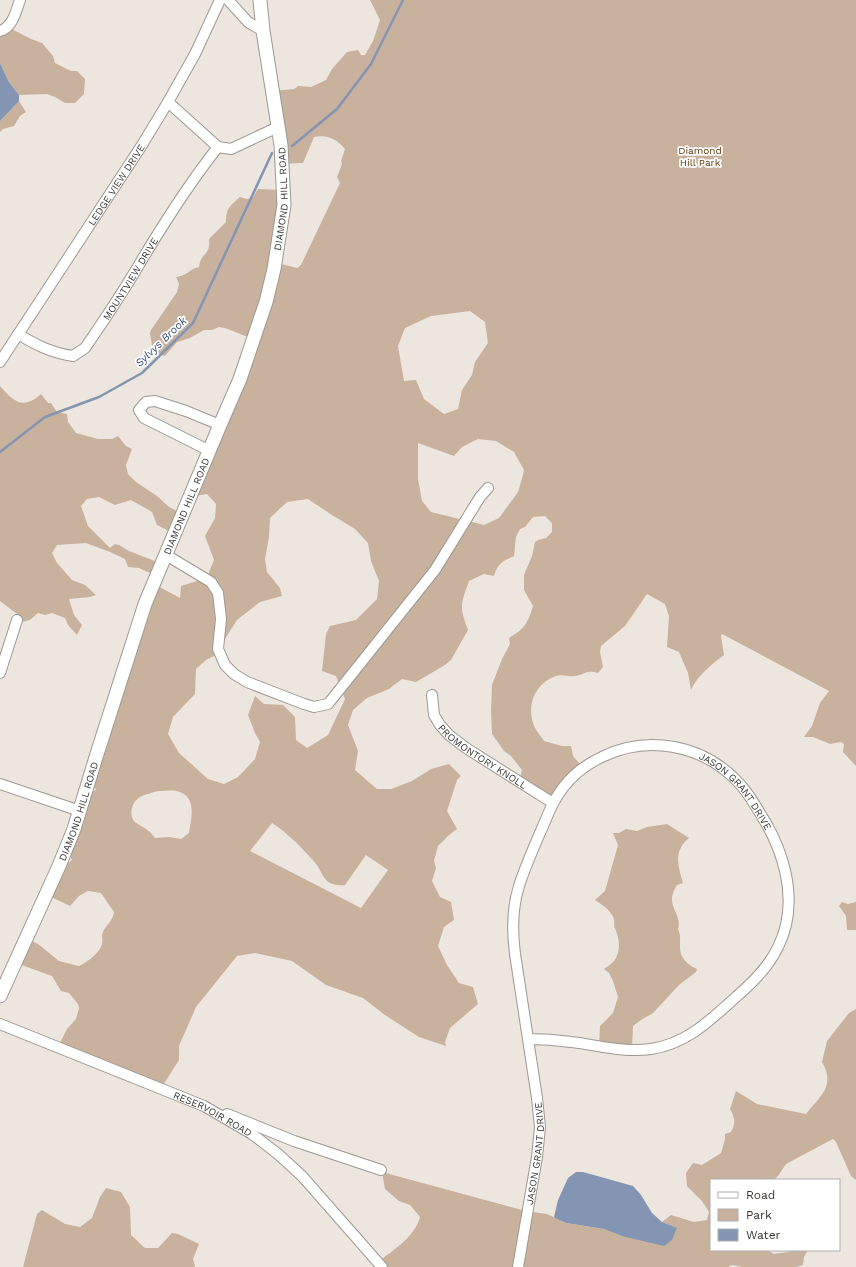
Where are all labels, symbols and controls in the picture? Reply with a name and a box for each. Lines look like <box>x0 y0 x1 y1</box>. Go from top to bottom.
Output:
street label: LEDGE VIEW DRIVE <box>86 142 147 227</box>
park label: Diamond Hill Park <box>678 145 722 168</box>
street label: DIAMOND HILL ROAD <box>271 147 290 251</box>
street label: MOUNTVIEW DRIVE <box>100 235 160 322</box>
water label: Sylvys Brook <box>133 314 190 370</box>
street label: DIAMOND HILL ROAD <box>161 456 211 556</box>
street label: PROMONTORY KNOLL <box>436 722 529 791</box>
street label: JASON GRANT DRIVE <box>698 750 774 831</box>
street label: DIAMOND HILL ROAD <box>56 760 100 862</box>
street label: RESERVOIR ROAD <box>172 1089 254 1138</box>
street label: JASON GRANT DRIVE <box>523 1102 546 1206</box>
legend <box>710 1179 840 1251</box>
text: Road <box>746 1188 775 1202</box>
text: Park <box>746 1208 772 1222</box>
text: Water <box>746 1228 781 1242</box>

